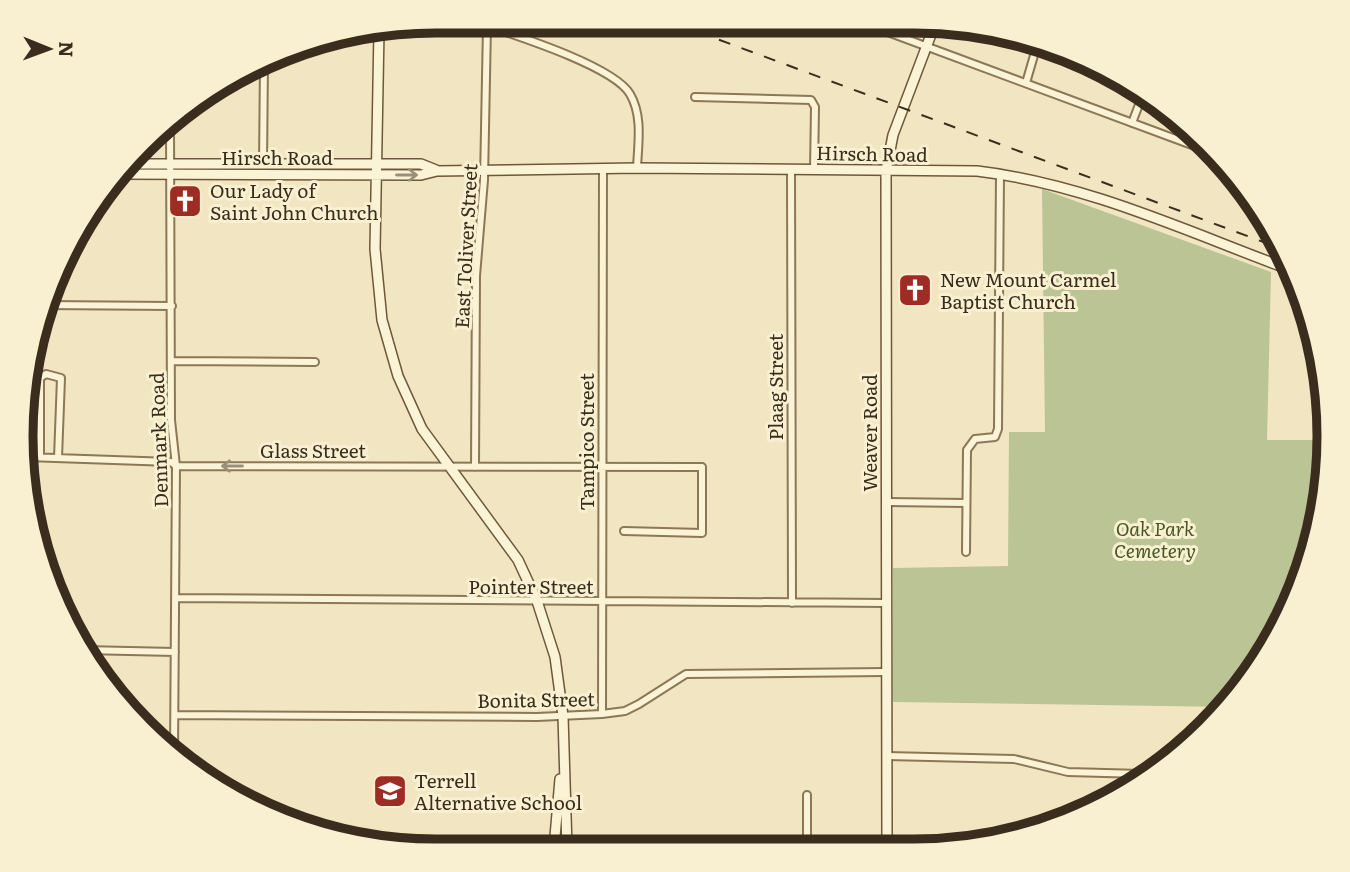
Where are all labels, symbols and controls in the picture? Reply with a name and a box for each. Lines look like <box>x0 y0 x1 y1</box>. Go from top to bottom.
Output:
north arrow <box>14 14 84 84</box>
text: N <box>53 41 81 58</box>
street label: Hirsch Road <box>816 138 928 168</box>
street label: Hirsch Road <box>221 143 333 171</box>
street label: East Toliver Street <box>447 162 483 329</box>
one-way arrow <box>395 168 418 182</box>
place label: Our Lady of Saint John Church <box>210 176 379 226</box>
church icon: Our Lady of Saint John Church <box>166 182 204 220</box>
place label: New Mount Carmel Baptist Church <box>940 265 1116 315</box>
church icon: New Mount Carmel Baptist Church <box>896 271 934 309</box>
street label: Plaag Street <box>761 333 789 441</box>
street label: Denmark Road <box>142 372 174 508</box>
street label: Tampico Street <box>572 373 600 511</box>
street label: Weaver Road <box>855 374 883 492</box>
street label: Glass Street <box>260 436 366 464</box>
one-way arrow <box>221 459 244 473</box>
park label: Oak Park Cemetery <box>1114 514 1196 564</box>
street label: Pointer Street <box>468 572 594 600</box>
street label: Bonita Street <box>477 684 595 714</box>
place label: Terrell Alternative School <box>414 766 582 816</box>
school or university icon: Terrell Alternative School <box>371 772 409 810</box>

